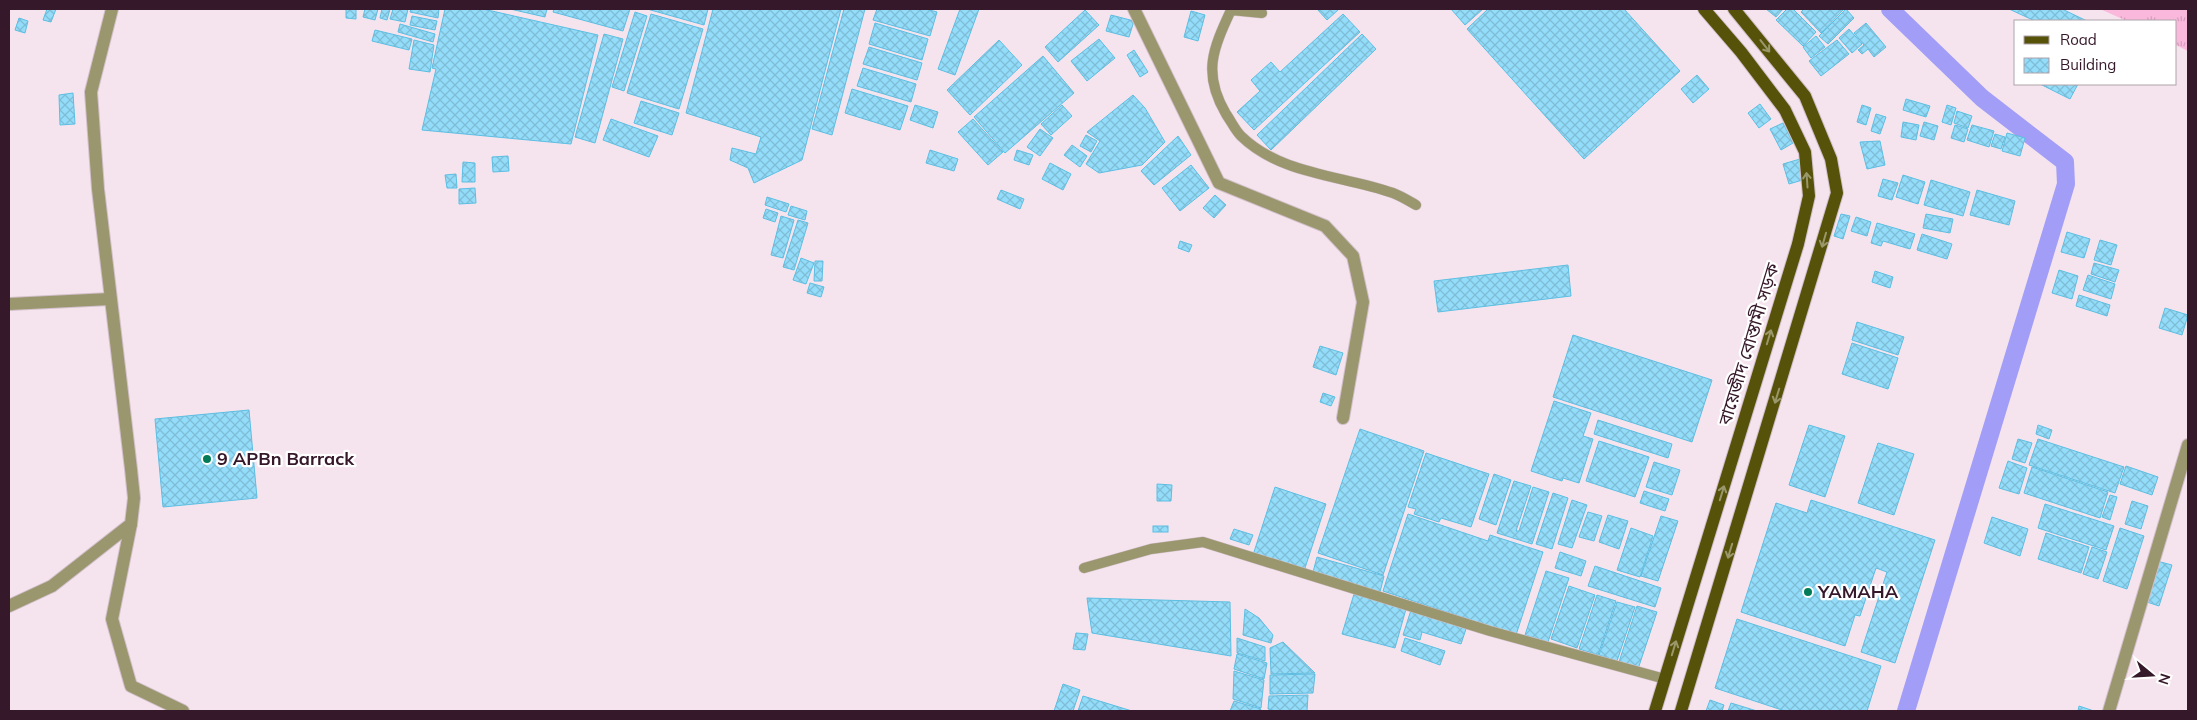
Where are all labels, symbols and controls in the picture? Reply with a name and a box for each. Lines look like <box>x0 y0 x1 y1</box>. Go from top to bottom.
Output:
legend <box>2014 20 2177 85</box>
text: Road <box>2060 30 2097 49</box>
one-way arrow <box>1760 39 1771 52</box>
text: Building <box>2060 55 2116 74</box>
one-way arrow <box>1803 172 1812 188</box>
one-way arrow <box>1818 232 1828 248</box>
street label: বায়েজীদ বোস্তামী সড়ক <box>1713 260 1784 429</box>
one-way arrow <box>1765 329 1775 345</box>
one-way arrow <box>1771 387 1781 403</box>
place label: 9 APBn Barrack <box>217 447 355 470</box>
marker: 9 APBn Barrack <box>201 453 213 465</box>
one-way arrow <box>1717 485 1727 501</box>
one-way arrow <box>1724 543 1734 559</box>
place label: YAMAHA <box>1817 580 1899 603</box>
marker: YAMAHA <box>1802 586 1814 598</box>
one-way arrow <box>1670 640 1680 656</box>
north arrow <box>2127 650 2177 700</box>
text: N <box>2154 671 2175 687</box>

